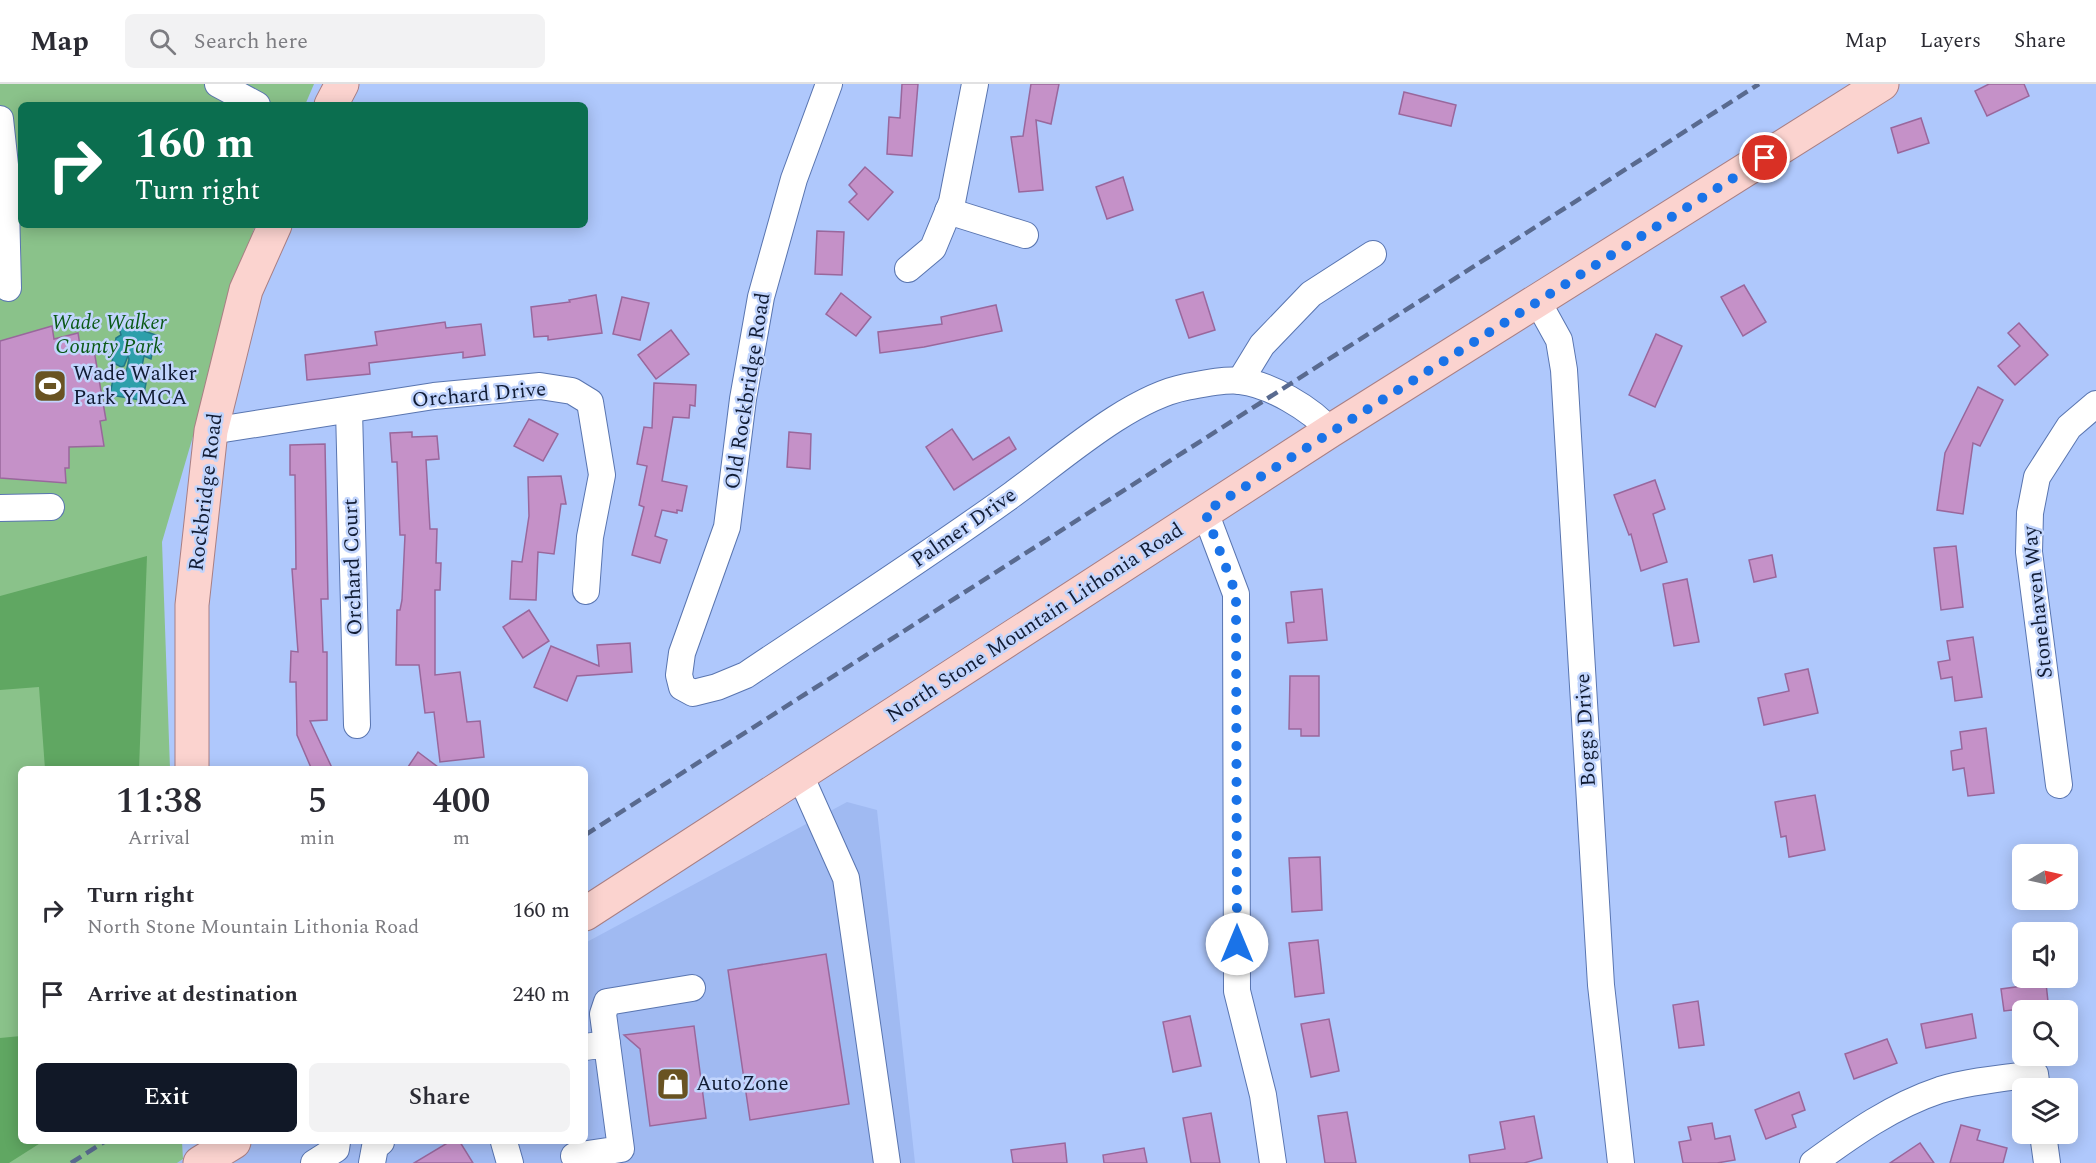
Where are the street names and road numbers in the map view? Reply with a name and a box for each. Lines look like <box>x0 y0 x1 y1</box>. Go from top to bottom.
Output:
street label: Old Rockbridge Road <box>717 290 779 492</box>
street label: Orchard Drive <box>411 373 547 417</box>
street label: Rockbridge Road <box>180 411 232 573</box>
street label: Palmer Drive <box>905 480 1023 576</box>
street label: Orchard Court <box>335 498 371 636</box>
street label: North Stone Mountain Lithonia Road <box>880 515 1190 731</box>
street label: Stonehaven Way <box>2014 523 2062 680</box>
street label: Boggs Drive <box>1567 673 1605 787</box>

